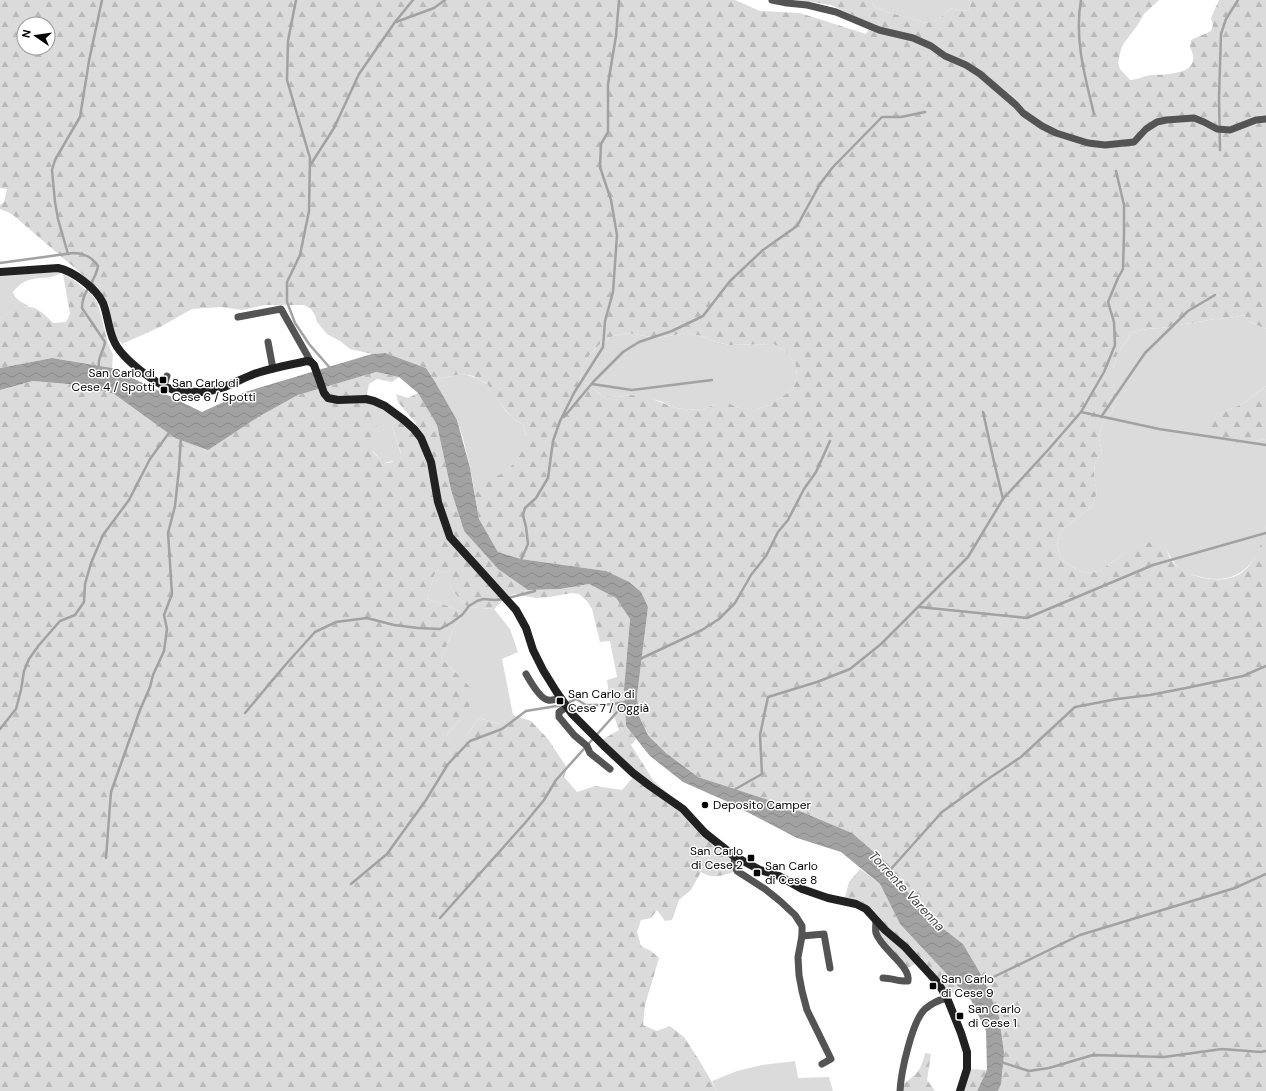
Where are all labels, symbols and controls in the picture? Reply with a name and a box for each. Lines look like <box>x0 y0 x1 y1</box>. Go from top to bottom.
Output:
north arrow <box>16 16 56 56</box>
text: N <box>19 28 34 39</box>
place label: San Carlo di Cese 4 / Spotti <box>72 365 155 395</box>
marker: San Carlo di Cese 4 / Spotti <box>158 375 168 385</box>
place label: San Carlo di Cese 6 / Spotti <box>172 375 256 405</box>
marker: San Carlo di Cese 6 / Spotti <box>159 385 169 395</box>
place label: San Carlo di Cese 7 / Oggià <box>568 686 649 716</box>
marker: San Carlo di Cese 7 / Oggià <box>555 696 565 706</box>
place label: Deposito Camper <box>713 797 812 813</box>
marker: Deposito Camper <box>700 800 710 810</box>
place label: San Carlo di Cese 2 <box>690 843 743 873</box>
water label: Torrente Varenna <box>865 847 949 935</box>
marker: San Carlo di Cese 2 <box>746 853 756 863</box>
place label: San Carlo di Cese 8 <box>765 858 818 888</box>
marker: San Carlo di Cese 8 <box>752 868 762 878</box>
place label: San Carlo di Cese 9 <box>941 971 994 1001</box>
marker: San Carlo di Cese 9 <box>928 981 938 991</box>
place label: San Carlo di Cese 1 <box>968 1001 1021 1031</box>
marker: San Carlo di Cese 1 <box>955 1011 965 1021</box>

